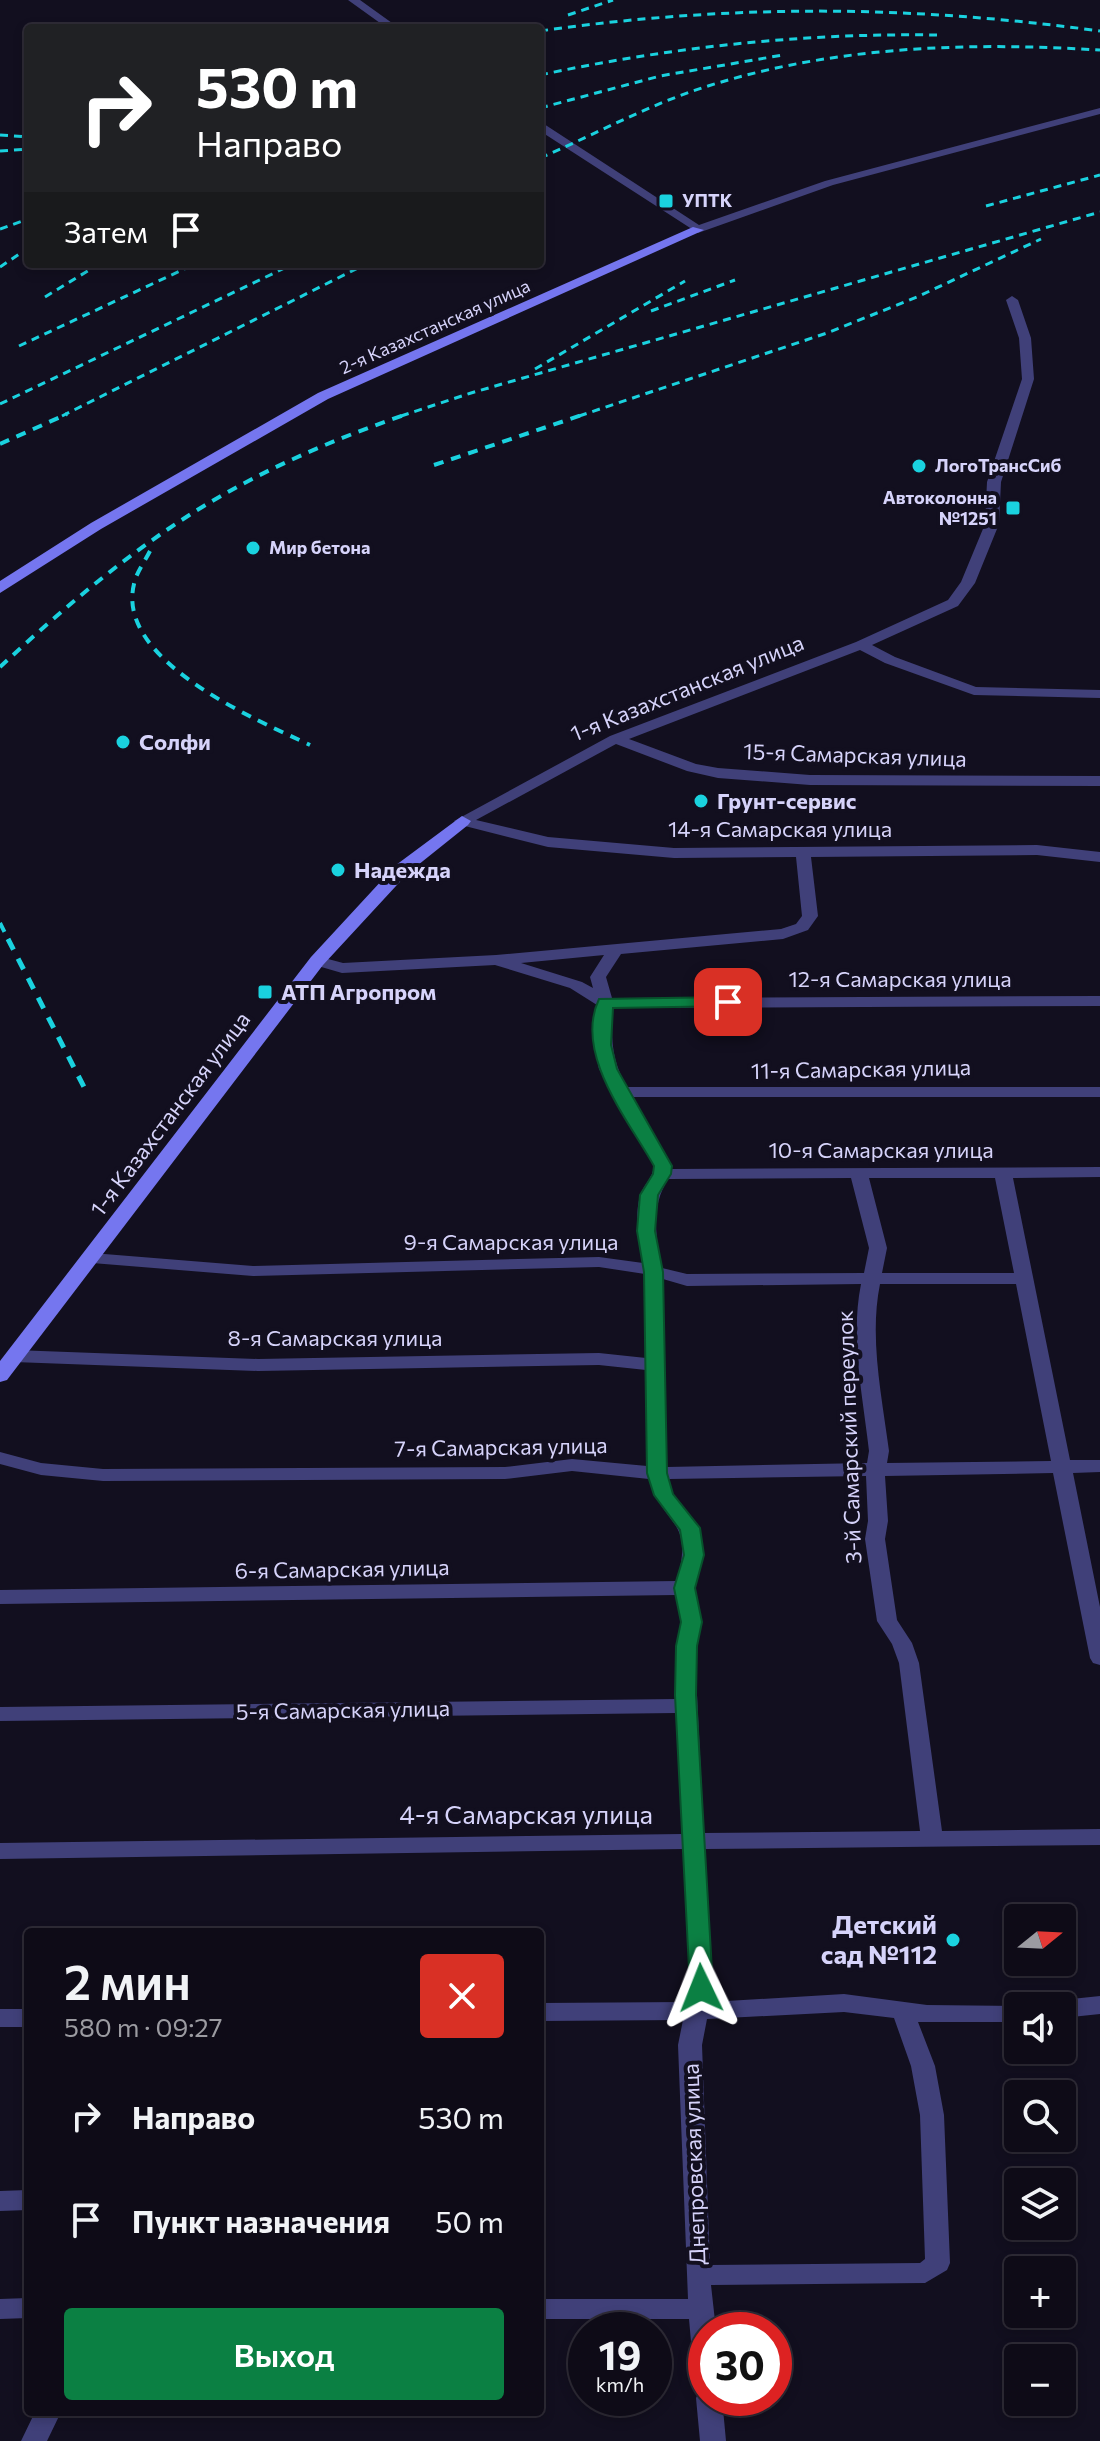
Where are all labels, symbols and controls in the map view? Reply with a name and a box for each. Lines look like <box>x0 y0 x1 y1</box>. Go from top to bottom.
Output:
text: 530 m <box>196 51 358 120</box>
icon: right <box>64 56 168 160</box>
text: Направо <box>196 120 342 164</box>
place label: УПТК <box>682 189 733 211</box>
marker: УПТК <box>657 192 675 210</box>
icon: arrive <box>164 208 208 252</box>
text: Затем <box>64 212 148 249</box>
street label: 2-я Казахстанская улица <box>336 274 533 378</box>
place label: ЛогоТрансСиб <box>935 454 1061 476</box>
marker: ЛогоТрансСиб <box>910 457 928 475</box>
place label: Автоколонна №1251 <box>883 486 997 529</box>
marker: Автоколонна №1251 <box>1004 499 1022 517</box>
place label: Мир бетона <box>269 536 370 558</box>
marker: Мир бетона <box>244 539 262 557</box>
street label: 1-я Казахстанская улица <box>566 628 807 747</box>
place label: Солфи <box>139 728 211 755</box>
marker: Солфи <box>114 733 132 751</box>
street label: 15-я Самарская улица <box>743 737 967 772</box>
place label: Грунт-сервис <box>717 787 856 814</box>
marker: Грунт-сервис <box>692 792 710 810</box>
street label: 14-я Самарская улица <box>668 815 892 842</box>
place label: Надежда <box>354 856 451 883</box>
marker: Надежда <box>329 861 347 879</box>
street label: 12-я Самарская улица <box>788 965 1012 992</box>
pin <box>694 968 762 1036</box>
place label: АТП Агропром <box>281 978 436 1005</box>
icon: arrive <box>706 980 750 1024</box>
marker: АТП Агропром <box>256 983 274 1001</box>
street label: 1-я Казахстанская улица <box>84 1006 255 1221</box>
street label: 11-я Самарская улица <box>751 1053 971 1084</box>
street label: 10-я Самарская улица <box>768 1136 994 1163</box>
street label: 9-я Самарская улица <box>404 1228 618 1255</box>
street label: 3-й Самарский переулок <box>831 1310 866 1564</box>
street label: 8-я Самарская улица <box>228 1324 442 1351</box>
street label: 7-я Самарская улица <box>394 1431 608 1462</box>
street label: 6-я Самарская улица <box>234 1553 450 1584</box>
street label: 5-я Самарская улица <box>236 1694 450 1725</box>
street label: 4-я Самарская улица <box>399 1798 653 1829</box>
north arrow <box>1004 1904 1076 1976</box>
map controls <box>1004 1904 1076 2416</box>
place label: Детский сад №112 <box>821 1908 937 1969</box>
marker: Детский сад №112 <box>944 1931 962 1949</box>
position arrow <box>659 1946 743 2030</box>
text: 2 мин <box>64 1951 191 2010</box>
button: close <box>420 1954 504 2038</box>
button: sound <box>1004 1992 1076 2064</box>
text: 580 m · 09:27 <box>64 2011 222 2042</box>
street label: Днепровская улица <box>676 2063 711 2265</box>
button: search <box>1004 2080 1076 2152</box>
icon: right <box>64 2094 108 2138</box>
text: Направо <box>132 2098 255 2135</box>
text: 530 m <box>418 2098 504 2135</box>
button: layers <box>1004 2168 1076 2240</box>
icon: arrive <box>64 2198 108 2242</box>
text: Пункт назначения <box>132 2202 390 2239</box>
text: 50 m <box>435 2202 504 2239</box>
button: + <box>1004 2256 1076 2328</box>
button: Выход <box>64 2308 504 2400</box>
speed limit sign: 30 <box>688 2312 792 2416</box>
text: 19 <box>599 2329 641 2378</box>
button: − <box>1004 2344 1076 2416</box>
text: km/h <box>596 2372 644 2396</box>

